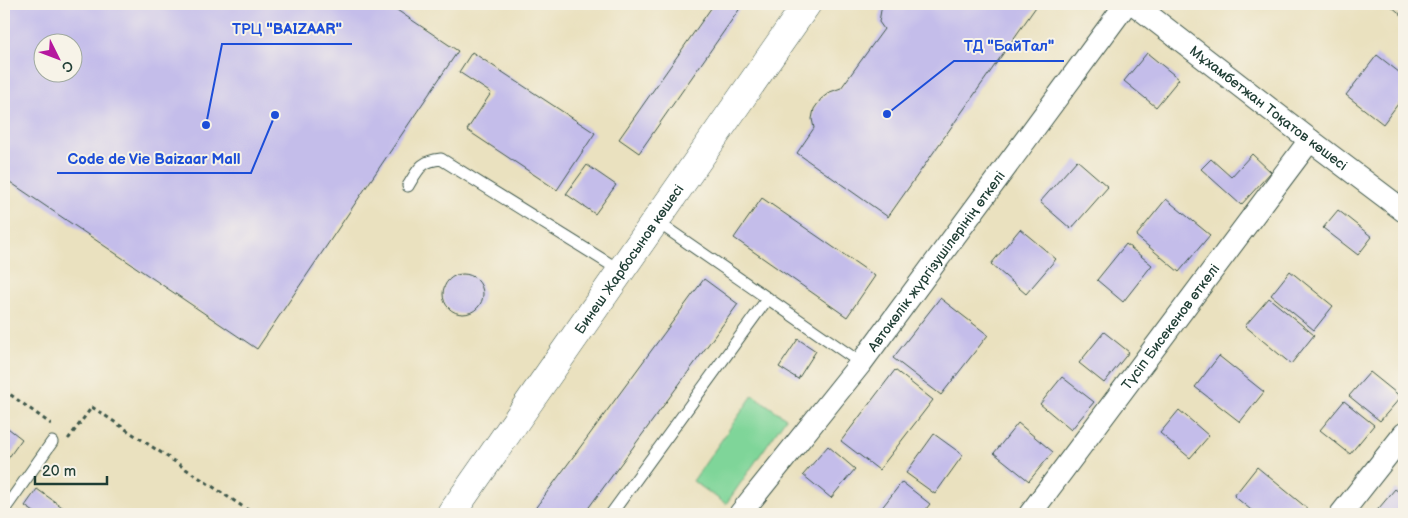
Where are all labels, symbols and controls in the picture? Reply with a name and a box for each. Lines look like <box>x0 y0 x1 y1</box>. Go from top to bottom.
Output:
callout: ТРЦ "BAIZAAR" <box>222 14 352 44</box>
text: ТРЦ "BAIZAAR" <box>232 20 342 39</box>
callout: ТД "БайТал" <box>954 31 1064 61</box>
north arrow <box>32 32 82 82</box>
text: ТД "БайТал" <box>964 37 1054 56</box>
street label: Мұхамбетжан Тоқатов көшесі <box>1186 42 1351 174</box>
text: С <box>58 57 77 76</box>
callout: Code de Vie Baizaar Mall <box>57 143 251 173</box>
text: Code de Vie Baizaar Mall <box>68 150 240 169</box>
street label: Автокөлік жүргізушілерінің өткелі <box>863 168 1008 356</box>
street label: Бинеш Жарбосынов көшесі <box>571 181 687 337</box>
street label: Түсіп Бисекенов өткелі <box>1118 260 1223 393</box>
scale bar <box>35 453 108 485</box>
text: 20 m <box>42 462 76 481</box>

